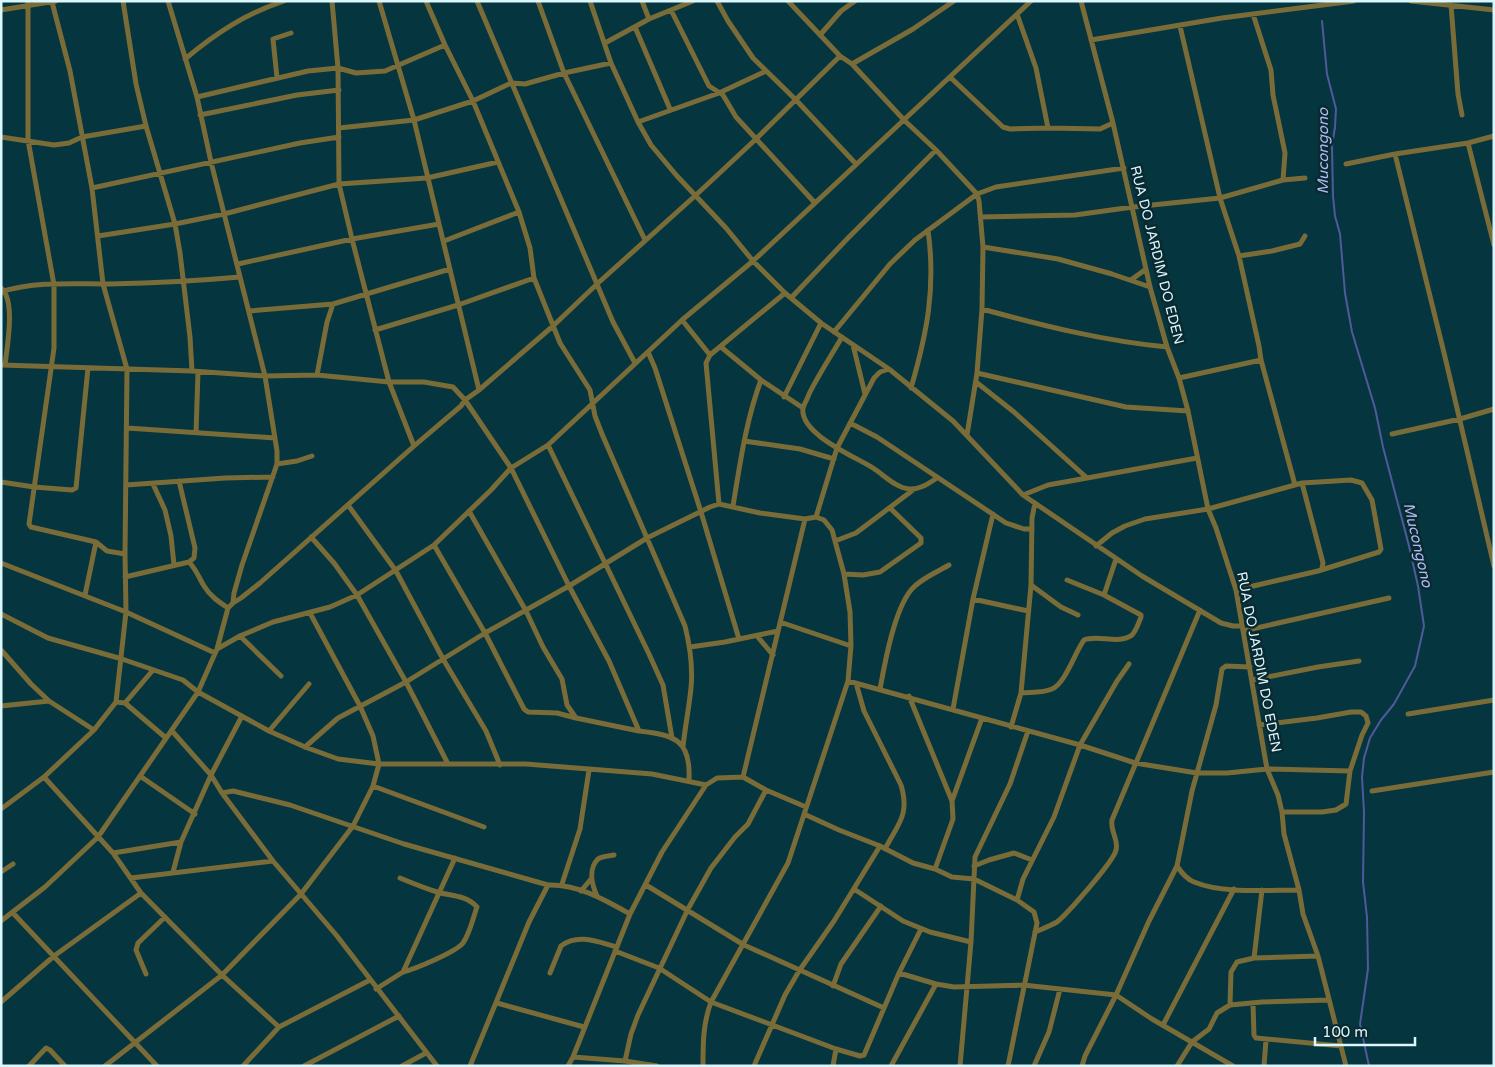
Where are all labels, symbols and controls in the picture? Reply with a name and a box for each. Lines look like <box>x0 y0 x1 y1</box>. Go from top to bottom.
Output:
water label: Mucongono <box>1314 107 1332 194</box>
street label: RUA DO JARDIM DO EDEN <box>1127 164 1187 346</box>
water label: Mucongono <box>1400 501 1437 590</box>
street label: RUA DO JARDIM DO EDEN <box>1233 570 1285 754</box>
scale bar <box>1315 1014 1415 1046</box>
text: 100 m <box>1322 1023 1368 1041</box>

